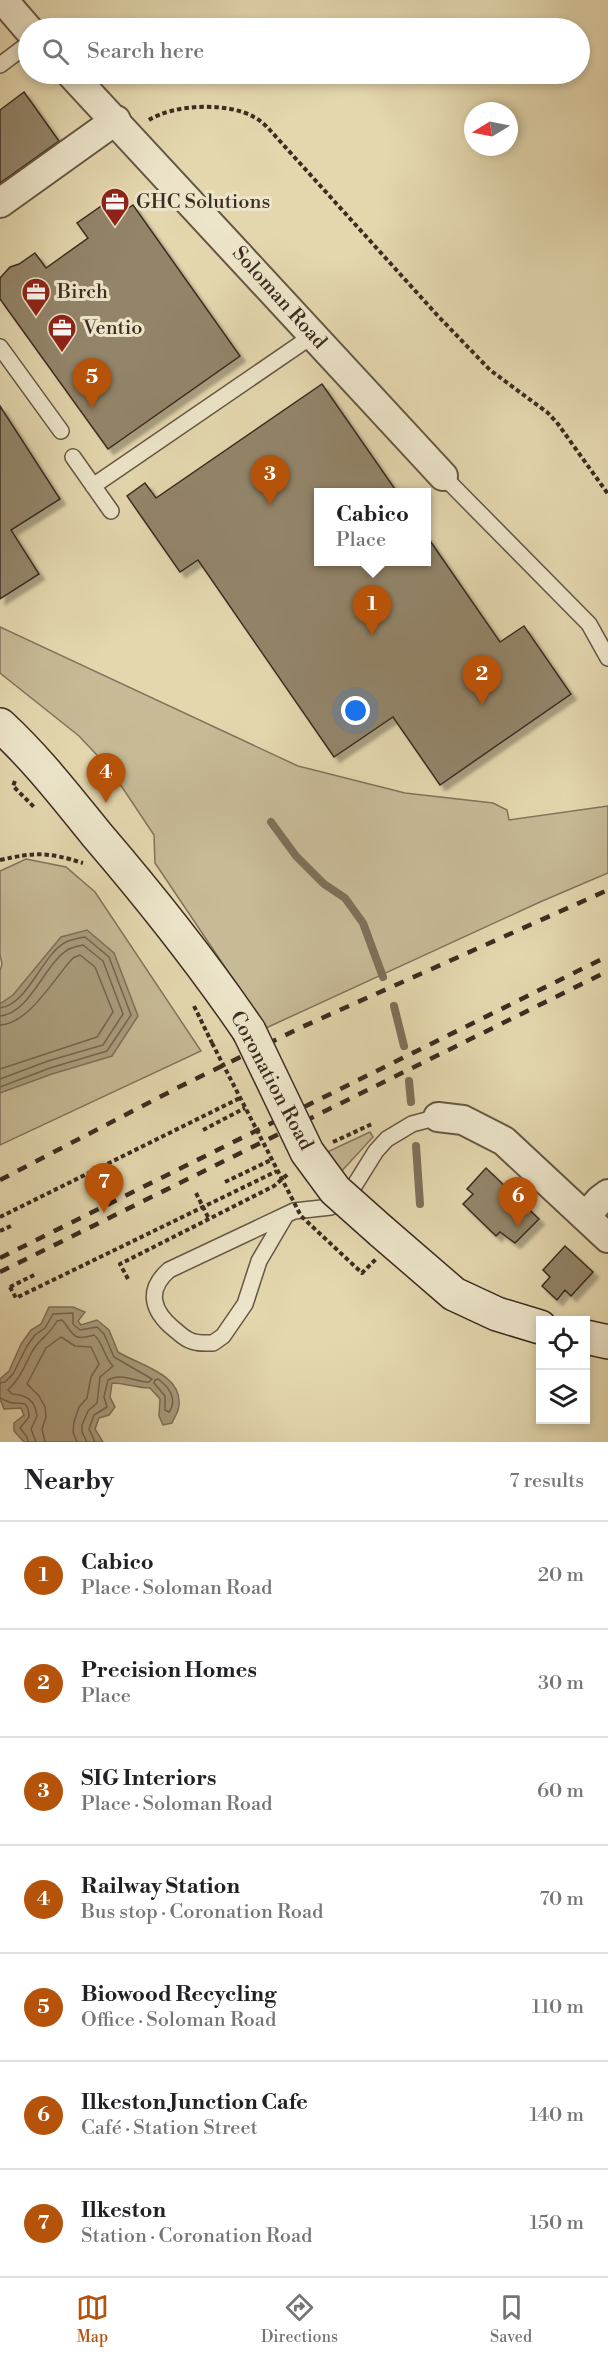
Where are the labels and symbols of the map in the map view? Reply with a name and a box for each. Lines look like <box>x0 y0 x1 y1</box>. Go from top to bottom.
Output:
north arrow <box>464 102 518 156</box>
office icon: GHC Solutions <box>99 186 131 228</box>
place label: GHC Solutions <box>136 190 270 215</box>
street label: Soloman Road <box>226 241 332 355</box>
office icon: Birch <box>20 276 52 318</box>
place label: Birch <box>56 280 108 305</box>
office icon: Ventio <box>46 312 78 354</box>
place label: Ventio <box>82 316 143 341</box>
pin: 5 <box>72 358 112 408</box>
pin: 3 <box>250 456 290 505</box>
pin: 1 <box>352 586 392 635</box>
pin: 2 <box>462 656 502 705</box>
your location <box>341 696 370 725</box>
pin: 4 <box>86 754 126 803</box>
street label: Coronation Road <box>224 1007 318 1155</box>
pin: 7 <box>84 1164 124 1213</box>
pin: 6 <box>498 1178 538 1227</box>

